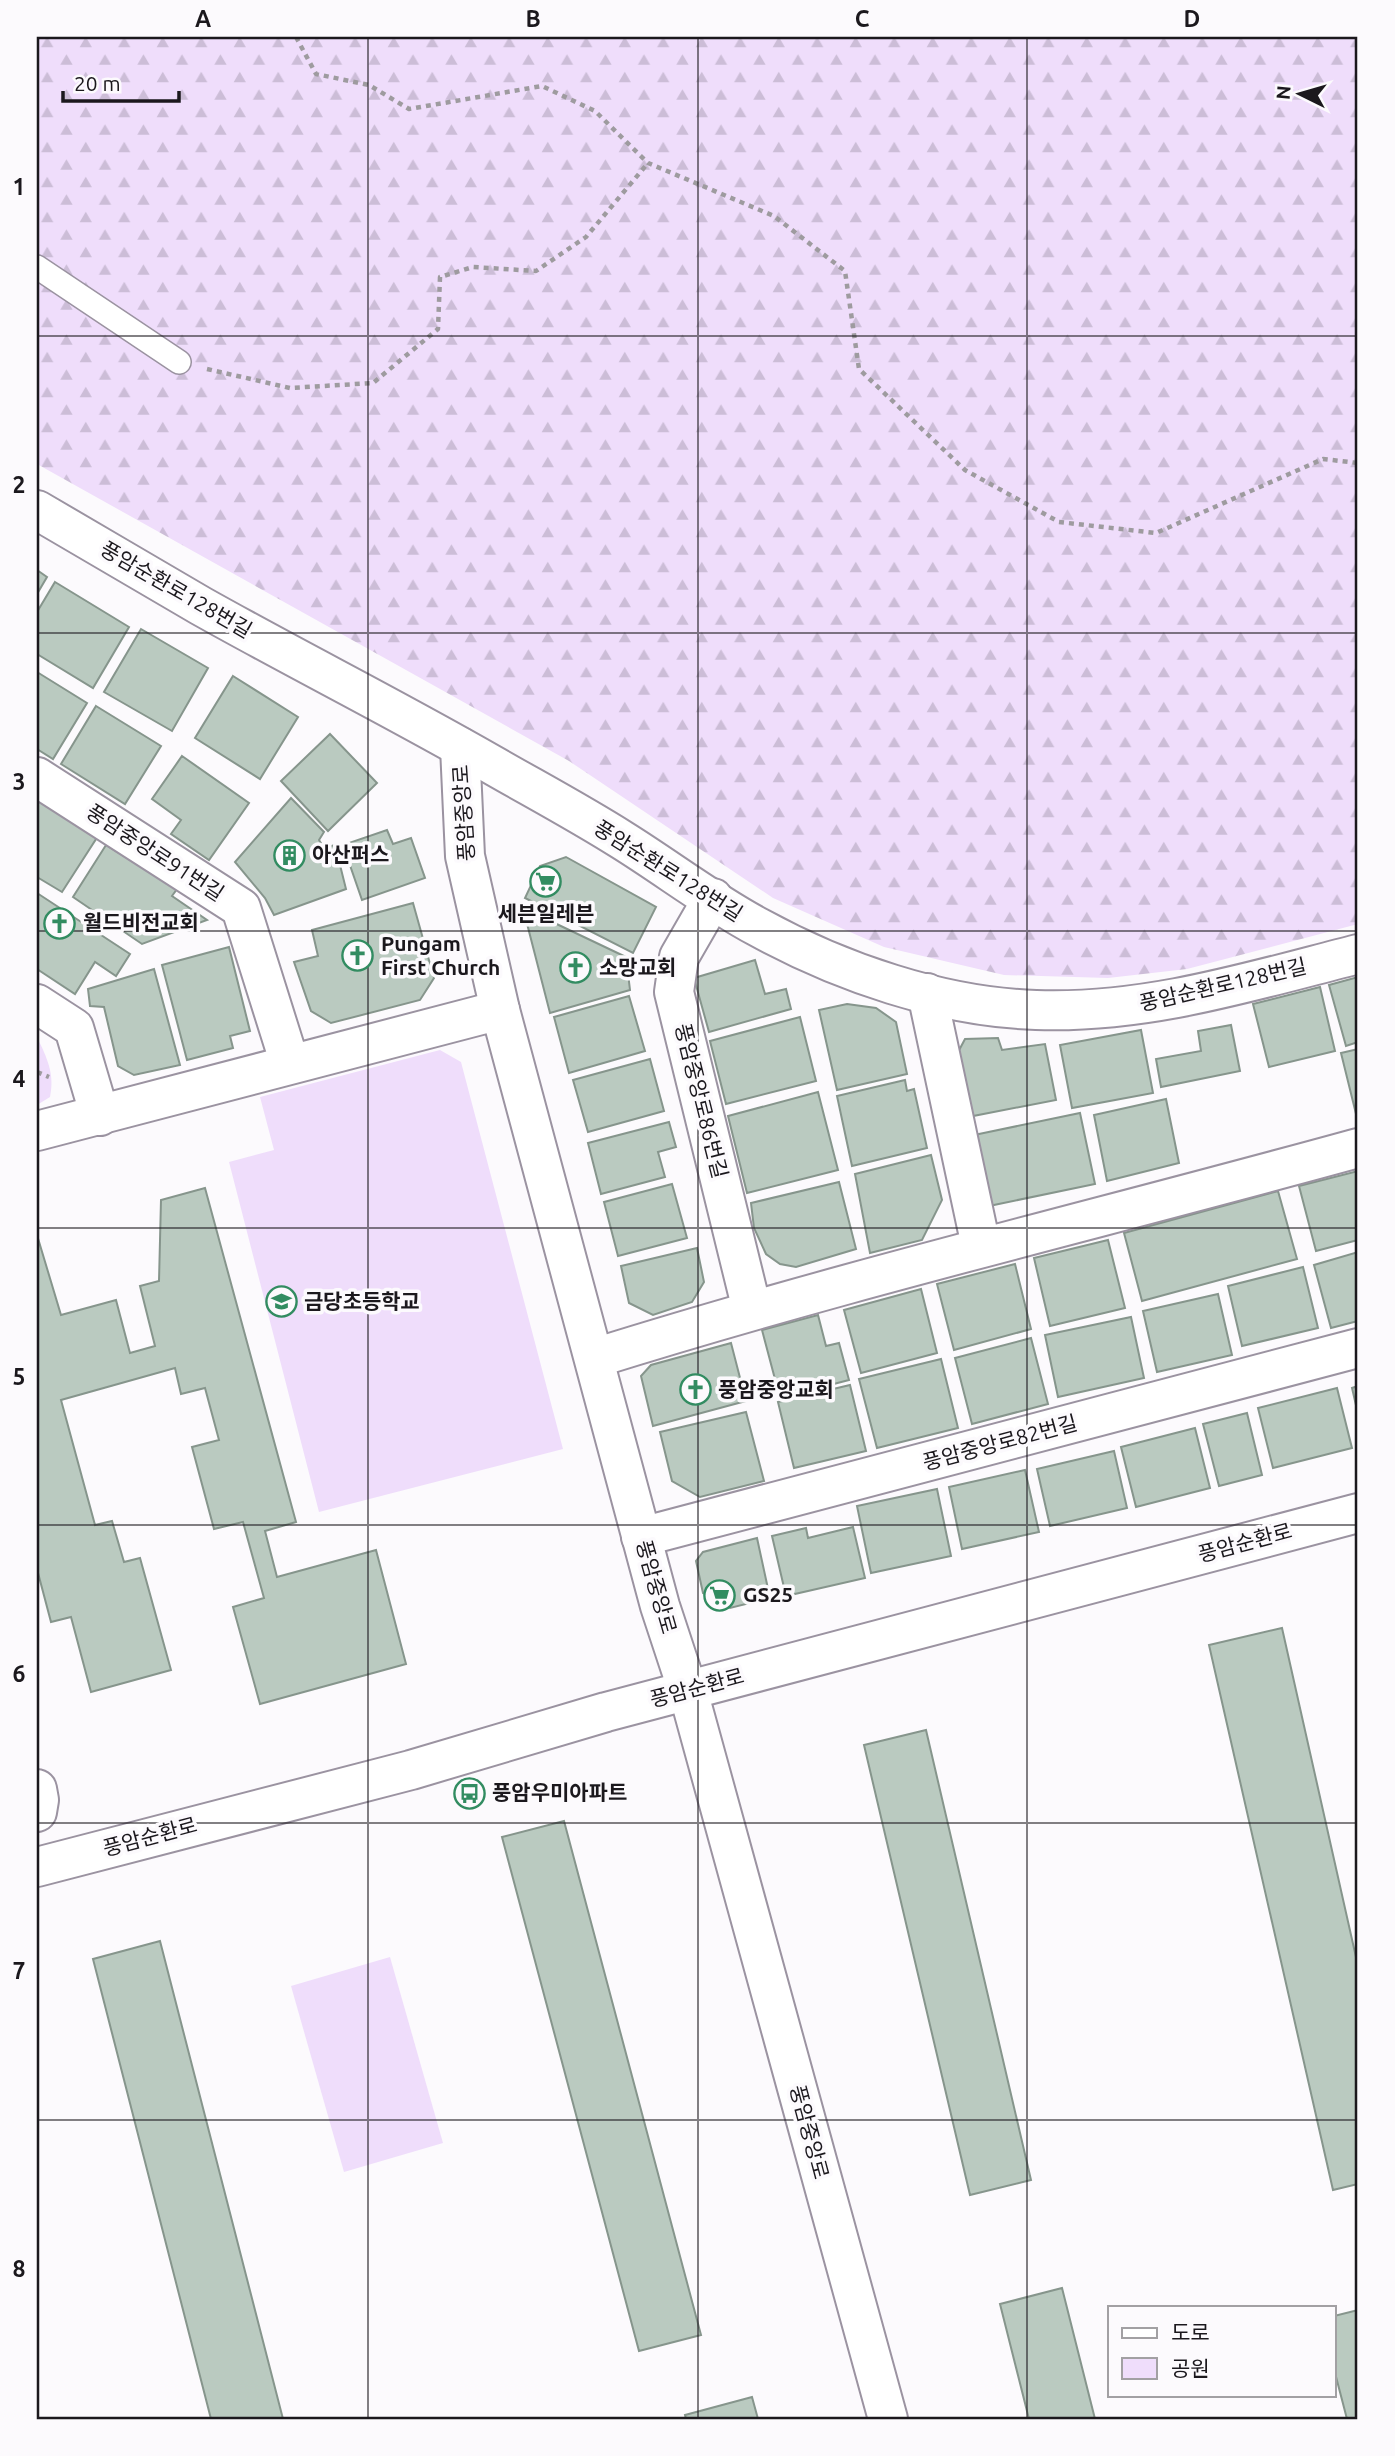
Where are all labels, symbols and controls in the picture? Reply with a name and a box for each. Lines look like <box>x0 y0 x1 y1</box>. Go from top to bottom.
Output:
text: A <box>195 6 211 31</box>
text: B <box>525 6 541 31</box>
text: C <box>855 6 870 31</box>
text: D <box>1184 6 1200 31</box>
scale bar <box>63 60 178 104</box>
north arrow <box>1266 60 1336 130</box>
text: 20 m <box>74 71 121 95</box>
text: N <box>1271 84 1295 101</box>
text: 1 <box>13 174 25 199</box>
text: 2 <box>13 472 25 497</box>
street label: 풍암순환로128번길 <box>97 536 256 642</box>
street label: 풍암중앙로 <box>448 764 478 862</box>
text: 3 <box>13 769 25 794</box>
street label: 풍암중앙로91번길 <box>82 799 229 906</box>
street label: 풍암순환로128번길 <box>590 815 747 926</box>
building icon: 아산퍼스 <box>272 838 306 872</box>
place label: 아산퍼스 <box>312 842 389 866</box>
supermarket icon: 세븐일레븐 <box>529 865 563 899</box>
place label: 세븐일레븐 <box>498 901 594 925</box>
church icon: 월드비전교회 <box>43 906 77 940</box>
place label: 월드비전교회 <box>83 910 199 934</box>
place label: Pungam First Church <box>381 931 500 979</box>
church icon: Pungam First Church <box>341 939 375 973</box>
church icon: 소망교회 <box>559 951 593 985</box>
street label: 풍암순환로128번길 <box>1137 953 1309 1015</box>
place label: 소망교회 <box>599 955 676 979</box>
street label: 풍암중앙로86번길 <box>671 1021 733 1181</box>
text: 4 <box>13 1066 26 1091</box>
school or university icon: 금당초등학교 <box>264 1285 298 1319</box>
place label: 금당초등학교 <box>304 1289 420 1313</box>
text: 5 <box>13 1364 25 1389</box>
church icon: 풍암중앙교회 <box>678 1373 712 1407</box>
place label: 풍암중앙교회 <box>718 1377 834 1401</box>
street label: 풍암중앙로82번길 <box>920 1410 1080 1474</box>
street label: 풍암순환로 <box>1195 1518 1295 1566</box>
street label: 풍암중앙로 <box>632 1537 682 1636</box>
supermarket icon: GS25 <box>703 1578 737 1612</box>
place label: GS25 <box>743 1582 793 1606</box>
text: 6 <box>13 1661 26 1686</box>
street label: 풍암순환로 <box>647 1663 747 1711</box>
bus stop icon: 풍암우미아파트 <box>452 1776 486 1810</box>
place label: 풍암우미아파트 <box>492 1780 627 1804</box>
street label: 풍암순환로 <box>100 1812 200 1860</box>
text: 7 <box>13 1958 25 1983</box>
street label: 풍암중앙로 <box>786 2082 834 2182</box>
text: 8 <box>13 2256 25 2281</box>
legend <box>1108 2306 1336 2396</box>
text: 도로 <box>1171 2320 1210 2344</box>
text: 공원 <box>1171 2356 1210 2380</box>

